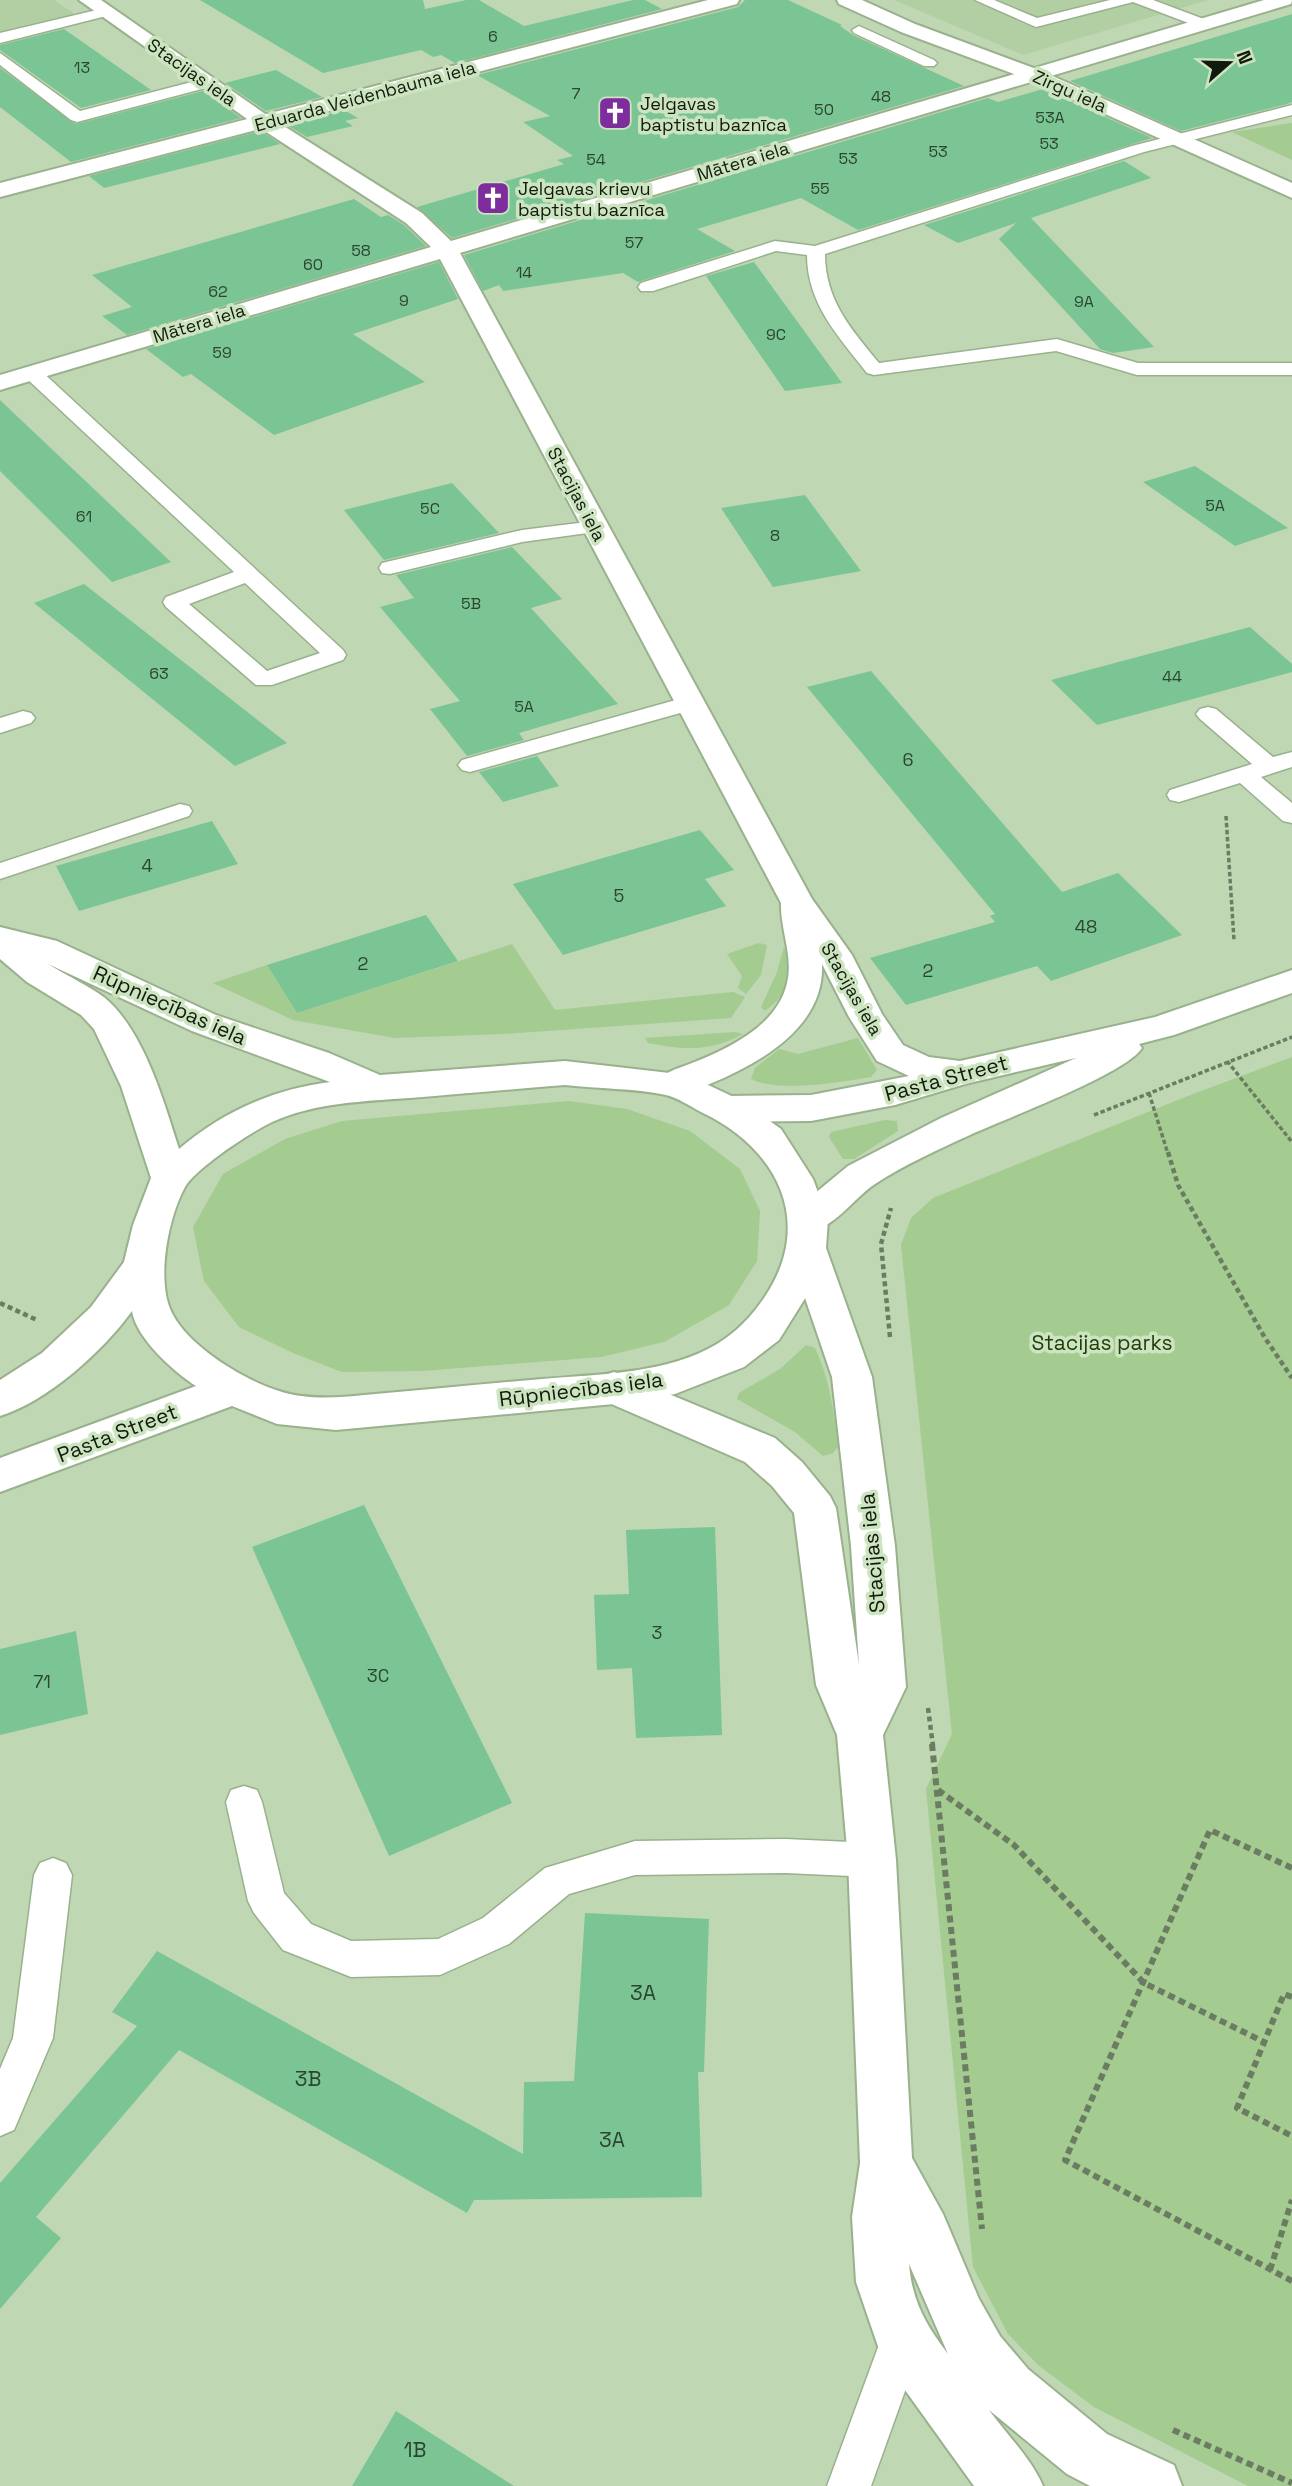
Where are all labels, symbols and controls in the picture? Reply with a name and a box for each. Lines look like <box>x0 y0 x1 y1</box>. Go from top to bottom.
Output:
house number: 6 <box>488 26 498 47</box>
north arrow <box>1194 28 1264 98</box>
street label: Stacijas iela <box>143 33 241 111</box>
text: N <box>1231 47 1258 68</box>
street label: Eduarda Veidenbauma iela <box>252 55 478 137</box>
house number: 13 <box>74 57 90 78</box>
street label: Zirgu iela <box>1030 65 1110 117</box>
house number: 7 <box>571 83 581 104</box>
house number: 48 <box>871 86 891 107</box>
place label: Jelgavas baptistu baznīca <box>640 92 787 136</box>
church icon: Jelgavas baptistu baznīca <box>596 94 634 132</box>
house number: 50 <box>814 99 834 120</box>
house number: 53A <box>1035 107 1065 128</box>
house number: 53 <box>1039 133 1059 154</box>
street label: Mātera iela <box>694 136 792 186</box>
house number: 53 <box>928 141 948 162</box>
house number: 53 <box>838 148 858 169</box>
house number: 54 <box>586 149 606 170</box>
place label: Jelgavas krievu baptistu baznīca <box>518 177 665 221</box>
house number: 55 <box>810 178 830 199</box>
church icon: Jelgavas krievu baptistu baznīca <box>474 179 512 217</box>
house number: 57 <box>625 232 643 253</box>
house number: 58 <box>351 240 371 261</box>
house number: 60 <box>303 254 323 275</box>
house number: 14 <box>516 262 532 283</box>
house number: 62 <box>208 281 228 302</box>
house number: 9 <box>399 290 409 311</box>
house number: 9A <box>1074 291 1094 312</box>
street label: Mātera iela <box>150 298 248 348</box>
house number: 9C <box>766 324 786 345</box>
house number: 59 <box>212 342 232 363</box>
street label: Stacijas iela <box>543 443 611 545</box>
house number: 5A <box>1205 495 1225 516</box>
house number: 5C <box>420 498 440 519</box>
house number: 61 <box>76 506 92 527</box>
house number: 8 <box>770 525 780 546</box>
house number: 5B <box>461 593 481 614</box>
house number: 63 <box>149 663 169 684</box>
house number: 44 <box>1162 666 1182 687</box>
house number: 5A <box>514 696 534 717</box>
house number: 6 <box>902 748 914 771</box>
house number: 4 <box>141 854 153 877</box>
house number: 5 <box>614 884 624 907</box>
house number: 48 <box>1075 915 1097 938</box>
street label: Stacijas iela <box>816 939 888 1039</box>
house number: 2 <box>358 952 368 975</box>
street label: Rūpniecības iela <box>89 959 251 1051</box>
house number: 2 <box>923 959 933 982</box>
street label: Pasta Street <box>881 1049 1011 1107</box>
park label: Stacijas parks <box>1031 1329 1173 1356</box>
street label: Rūpniecības iela <box>497 1366 665 1412</box>
street label: Pasta Street <box>53 1398 181 1468</box>
street label: Stacijas iela <box>853 1492 891 1614</box>
house number: 3 <box>652 1621 662 1644</box>
house number: 3C <box>367 1664 389 1687</box>
house number: 71 <box>33 1670 51 1693</box>
house number: 3A <box>630 1979 656 2006</box>
house number: 3B <box>295 2065 321 2092</box>
house number: 3A <box>599 2126 625 2153</box>
house number: 1B <box>404 2436 426 2463</box>

